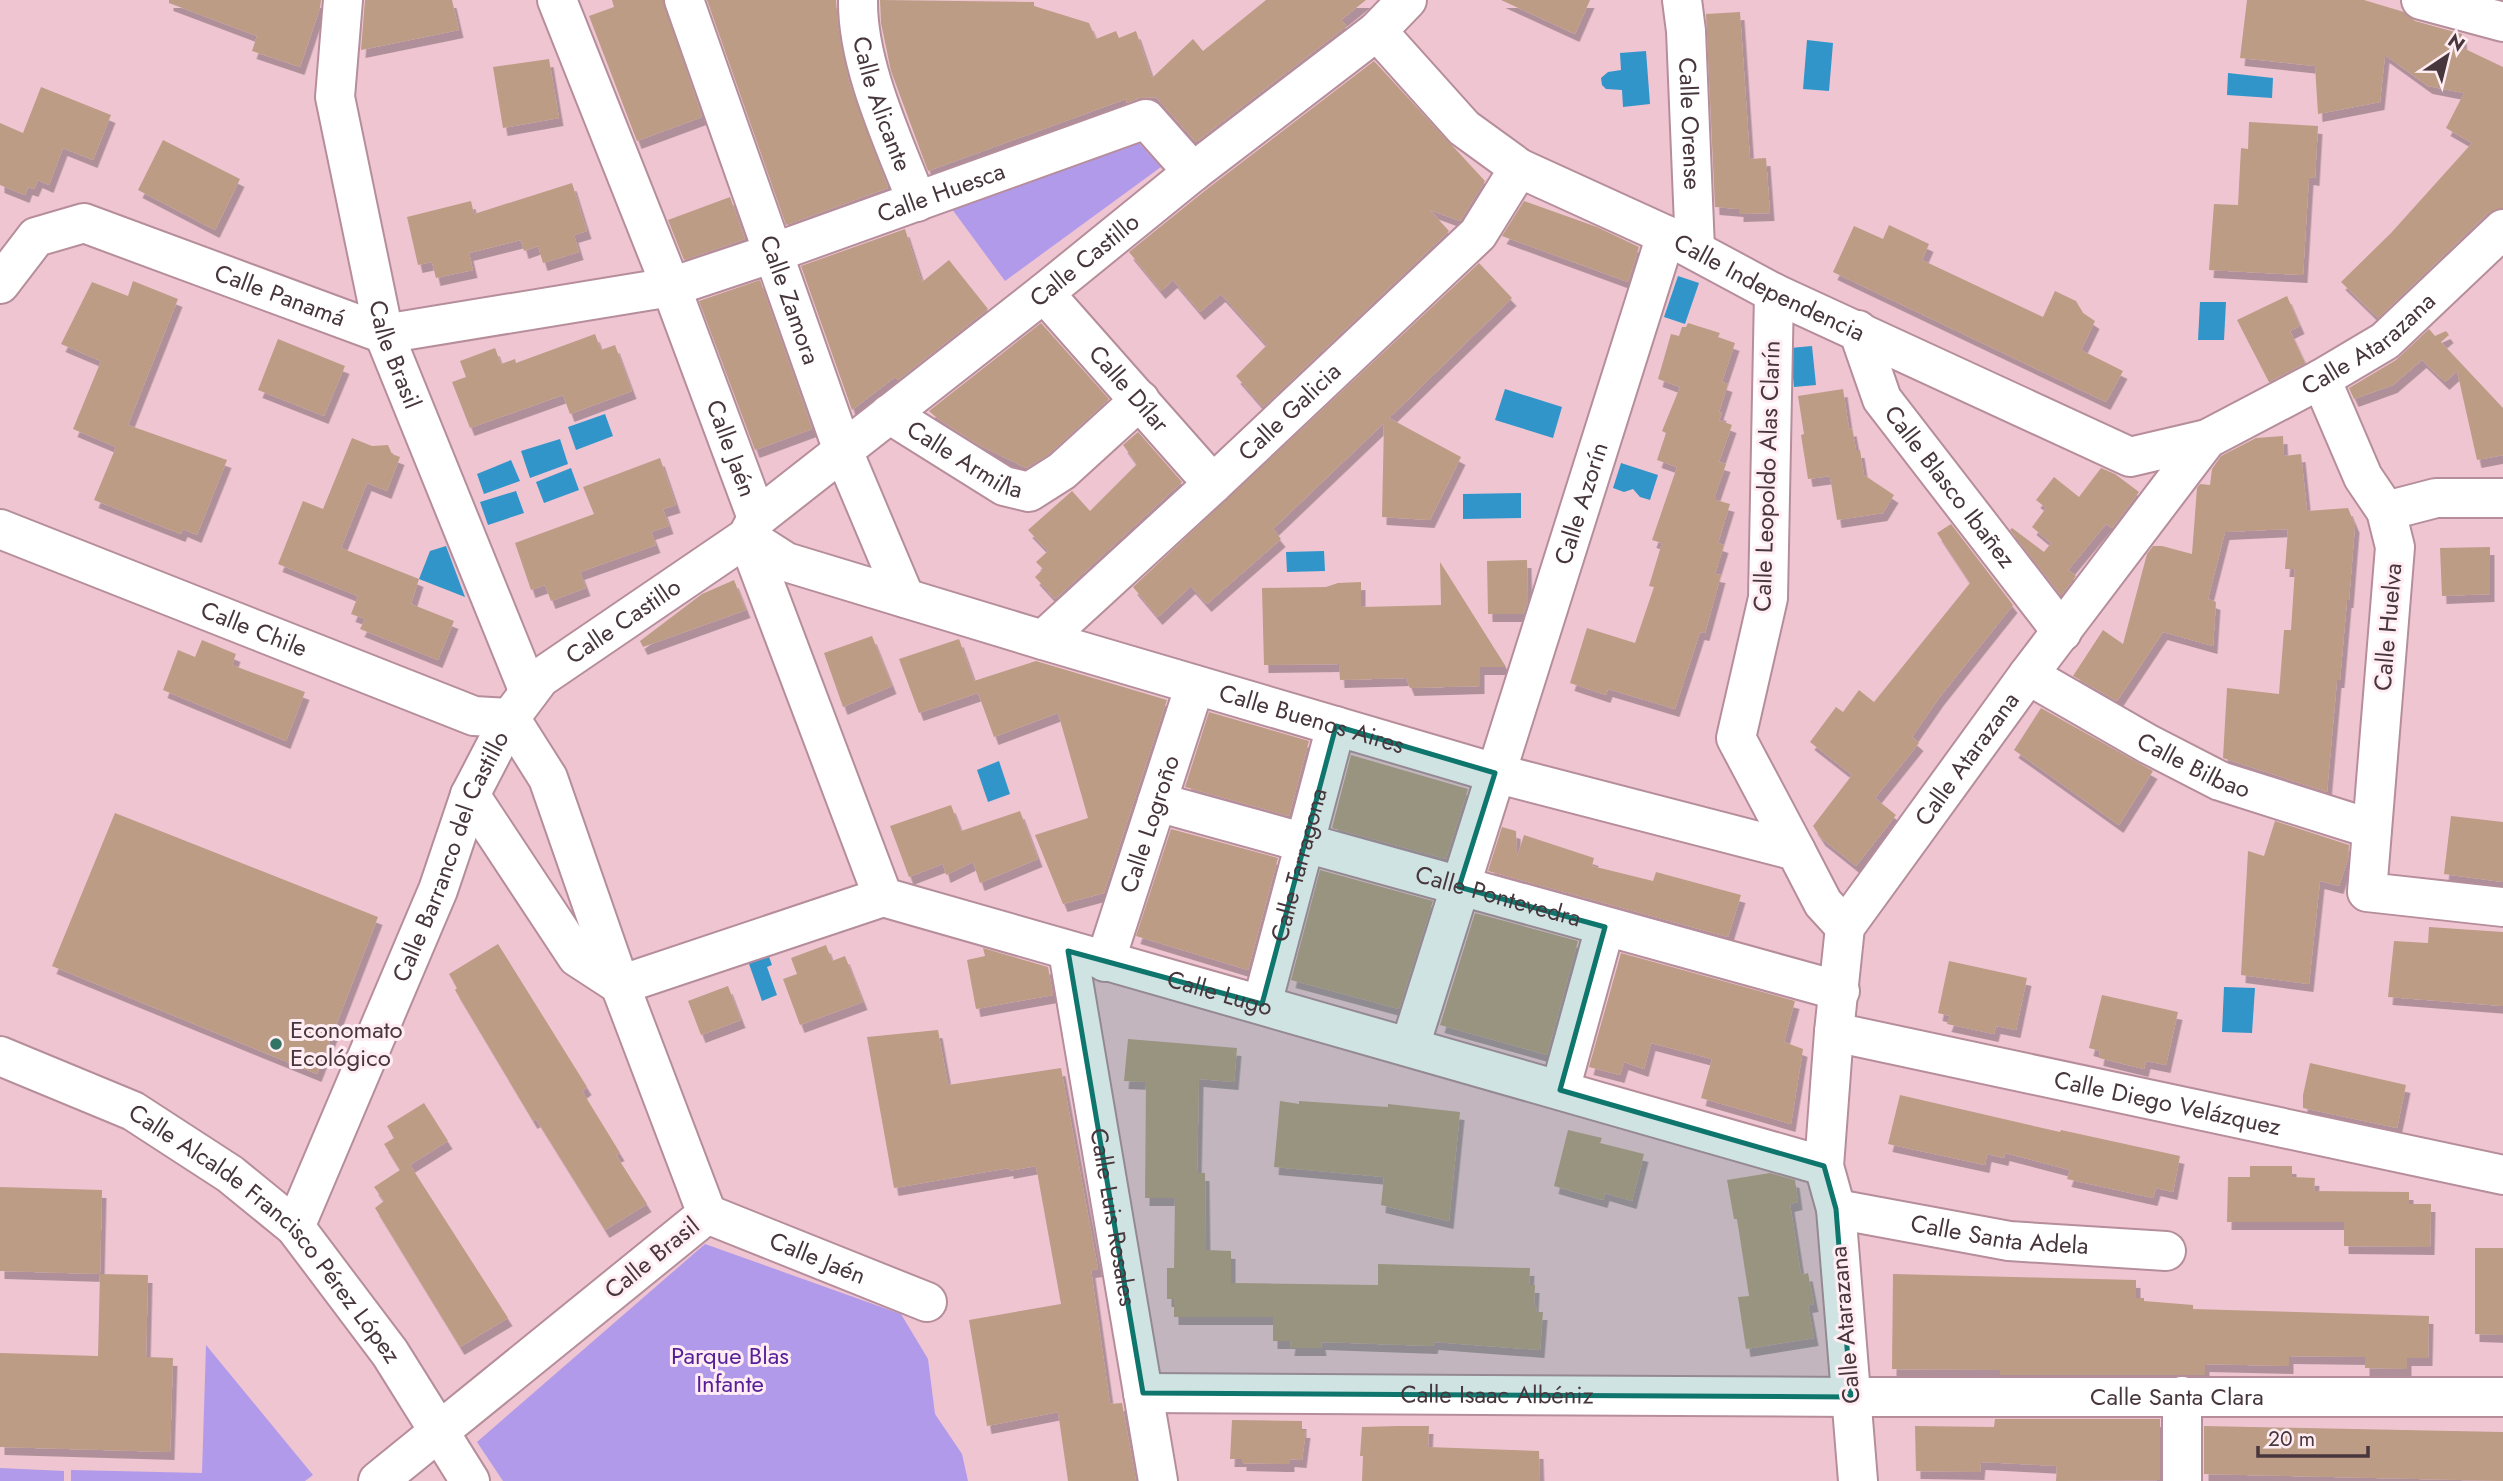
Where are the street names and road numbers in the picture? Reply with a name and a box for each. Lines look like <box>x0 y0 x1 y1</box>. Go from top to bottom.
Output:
street label: Calle Alicante <box>844 33 921 176</box>
street label: Calle Orense <box>1670 57 1711 191</box>
street label: Calle Huesca <box>872 153 1010 231</box>
street label: Calle Castillo <box>1022 204 1147 315</box>
street label: Calle Independencia <box>1668 224 1871 350</box>
street label: Calle Zamora <box>751 230 829 369</box>
street label: Calle Panamá <box>210 255 350 335</box>
street label: Calle Atarazana <box>2295 284 2443 403</box>
street label: Calle Brasil <box>360 297 430 414</box>
street label: Calle Dílar <box>1081 337 1178 441</box>
street label: Calle Leopoldo Alas Clarín <box>1744 340 1789 612</box>
street label: Calle Galicia <box>1230 354 1348 469</box>
street label: Calle Jaén <box>698 395 766 502</box>
street label: Calle Blasco Ibañez <box>1876 398 2024 575</box>
street label: Calle Armilla <box>900 411 1026 507</box>
street label: Calle Azorín <box>1545 438 1617 569</box>
street label: Calle Huelva <box>2364 562 2411 692</box>
street label: Calle Castillo <box>558 569 688 673</box>
street label: Calle Chile <box>196 592 313 666</box>
street label: Calle Buenos Aires <box>1215 675 1409 762</box>
street label: Calle Atarazana <box>1906 684 2027 833</box>
street label: Calle Bilbao <box>2130 723 2255 806</box>
street label: Calle Barranco del Castillo <box>383 725 517 987</box>
street label: Calle Logroño <box>1111 751 1188 897</box>
street label: Calle Tarragona <box>1261 784 1336 946</box>
street label: Calle Pontevedra <box>1411 856 1585 936</box>
street label: Calle Lugo <box>1163 961 1277 1024</box>
street label: Calle Diego Velázquez <box>2051 1062 2284 1144</box>
street label: Calle Alcalde Francisco Pérez López <box>122 1095 410 1370</box>
street label: Calle Luis Rosales <box>1081 1125 1146 1309</box>
street label: Calle Santa Adela <box>1908 1205 2090 1263</box>
street label: Calle Brasil <box>597 1208 707 1307</box>
street label: Calle Jaén <box>764 1223 871 1293</box>
street label: Calle Atarazana <box>1820 1245 1869 1405</box>
street label: Calle Isaac Albéniz <box>1400 1376 1594 1413</box>
street label: Calle Santa Clara <box>2090 1379 2264 1414</box>

